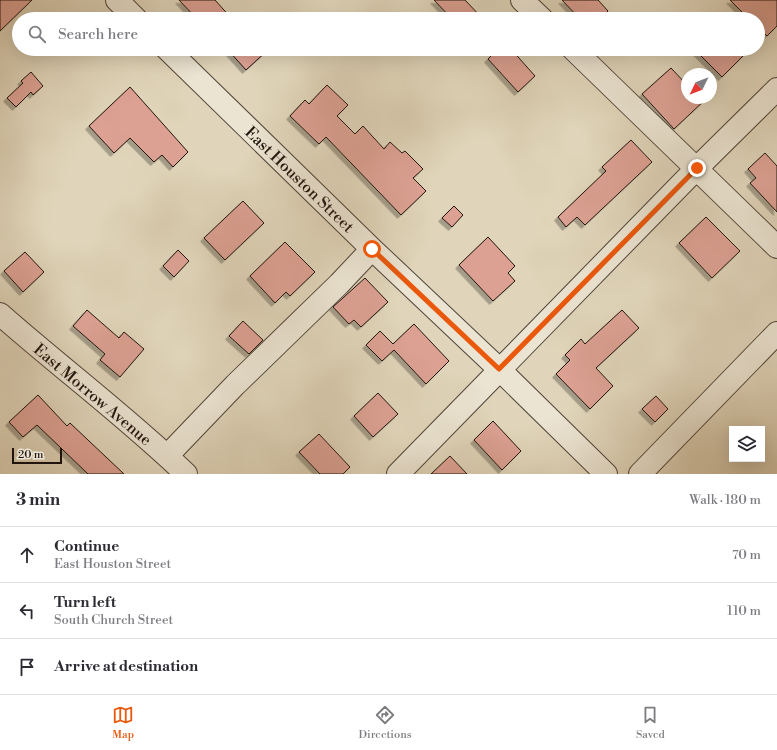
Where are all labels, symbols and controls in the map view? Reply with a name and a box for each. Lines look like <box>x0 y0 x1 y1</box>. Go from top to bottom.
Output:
search box <box>12 12 765 56</box>
icon: search <box>26 23 48 45</box>
text: Search here <box>58 25 138 44</box>
north arrow <box>681 68 717 104</box>
street label: East Houston Street <box>241 122 358 237</box>
route end <box>688 159 706 177</box>
route start <box>363 240 381 258</box>
street label: East Morrow Avenue <box>29 340 156 450</box>
map controls <box>729 426 765 462</box>
button: layers <box>729 426 765 462</box>
scale bar <box>12 446 62 465</box>
text: 20 m <box>18 448 43 462</box>
text: 3 min <box>16 489 60 511</box>
text: Walk · 180 m <box>689 492 761 508</box>
text: Continue <box>54 537 119 556</box>
icon: ahead <box>16 544 38 566</box>
text: 70 m <box>732 547 761 563</box>
text: East Houston Street <box>54 556 171 572</box>
text: Turn left <box>54 593 116 612</box>
icon: left <box>16 600 38 622</box>
text: 110 m <box>727 603 761 619</box>
text: South Church Street <box>54 612 173 628</box>
icon: arrive <box>16 656 38 678</box>
text: Arrive at destination <box>54 657 198 676</box>
tab: Map <box>112 704 134 742</box>
tab: Directions <box>359 704 412 742</box>
tab: Saved <box>636 704 665 742</box>

